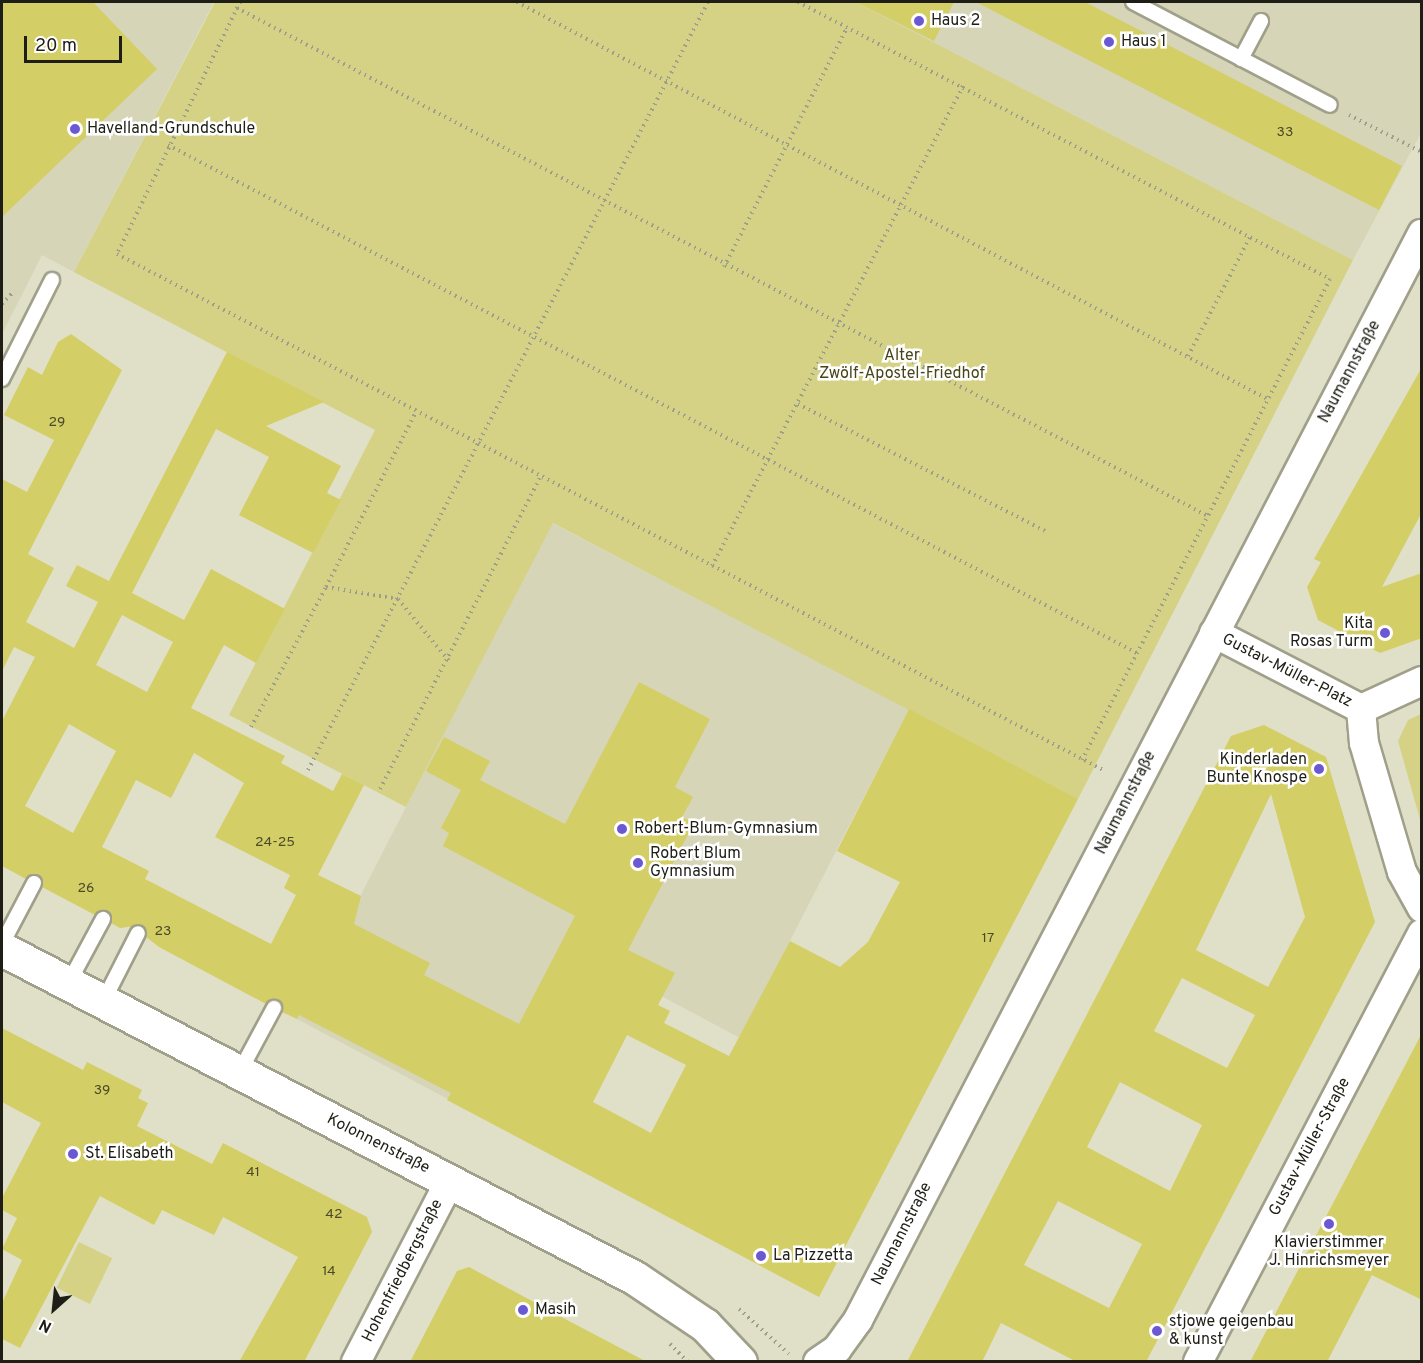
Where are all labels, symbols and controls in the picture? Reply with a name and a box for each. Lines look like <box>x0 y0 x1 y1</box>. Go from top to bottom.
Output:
place label: Haus 2 <box>931 11 980 31</box>
marker: Haus 2 <box>912 14 926 28</box>
scale bar <box>27 24 124 62</box>
place label: Haus 1 <box>1121 32 1166 52</box>
text: 20 m <box>35 35 77 58</box>
marker: Haus 1 <box>1102 35 1116 49</box>
place label: Havelland-Grundschule <box>87 119 255 139</box>
marker: Havelland-Grundschule <box>68 122 82 136</box>
house number: 33 <box>1277 125 1293 141</box>
street label: Naumannstraße <box>1315 317 1385 427</box>
park label: Alter Zwölf-Apostel-Friedhof <box>819 346 985 384</box>
house number: 29 <box>49 415 65 431</box>
place label: Kita Rosas Turm <box>1289 614 1373 652</box>
marker: Kita Rosas Turm <box>1378 626 1392 640</box>
street label: Gustav-Müller-Platz <box>1219 630 1355 712</box>
street label: Naumannstraße <box>1092 748 1160 858</box>
place label: Kinderladen Bunte Knospe <box>1206 750 1307 788</box>
marker: Kinderladen Bunte Knospe <box>1312 762 1326 776</box>
place label: Robert-Blum-Gymnasium <box>634 819 818 839</box>
marker: Robert-Blum-Gymnasium <box>615 822 629 836</box>
house number: 24-25 <box>255 835 295 851</box>
place label: Robert Blum Gymnasium <box>650 844 741 882</box>
marker: Robert Blum Gymnasium <box>631 856 645 870</box>
house number: 26 <box>78 881 94 897</box>
house number: 23 <box>155 924 171 940</box>
house number: 17 <box>982 931 994 947</box>
street label: Gustav-Müller-Straße <box>1265 1075 1355 1219</box>
house number: 39 <box>94 1083 110 1099</box>
street label: Kolonnenstraße <box>323 1110 433 1178</box>
place label: St. Elisabeth <box>85 1144 174 1164</box>
marker: St. Elisabeth <box>66 1147 80 1161</box>
house number: 41 <box>246 1165 260 1181</box>
street label: Naumannstraße <box>868 1179 936 1289</box>
street label: Hohenfriedbergstraße <box>359 1196 447 1346</box>
house number: 42 <box>325 1207 343 1223</box>
marker: Klavierstimmer J. Hinrichsmeyer <box>1322 1217 1336 1231</box>
place label: Klavierstimmer J. Hinrichsmeyer <box>1269 1233 1389 1271</box>
place label: La Pizzetta <box>773 1246 853 1266</box>
marker: La Pizzetta <box>754 1249 768 1263</box>
house number: 14 <box>322 1264 336 1280</box>
north arrow <box>24 1279 84 1339</box>
place label: Masih <box>535 1300 576 1320</box>
marker: Masih <box>516 1303 530 1317</box>
place label: stjowe geigenbau & kunst <box>1169 1312 1294 1350</box>
text: N <box>36 1314 55 1337</box>
marker: stjowe geigenbau & kunst <box>1150 1324 1164 1338</box>

